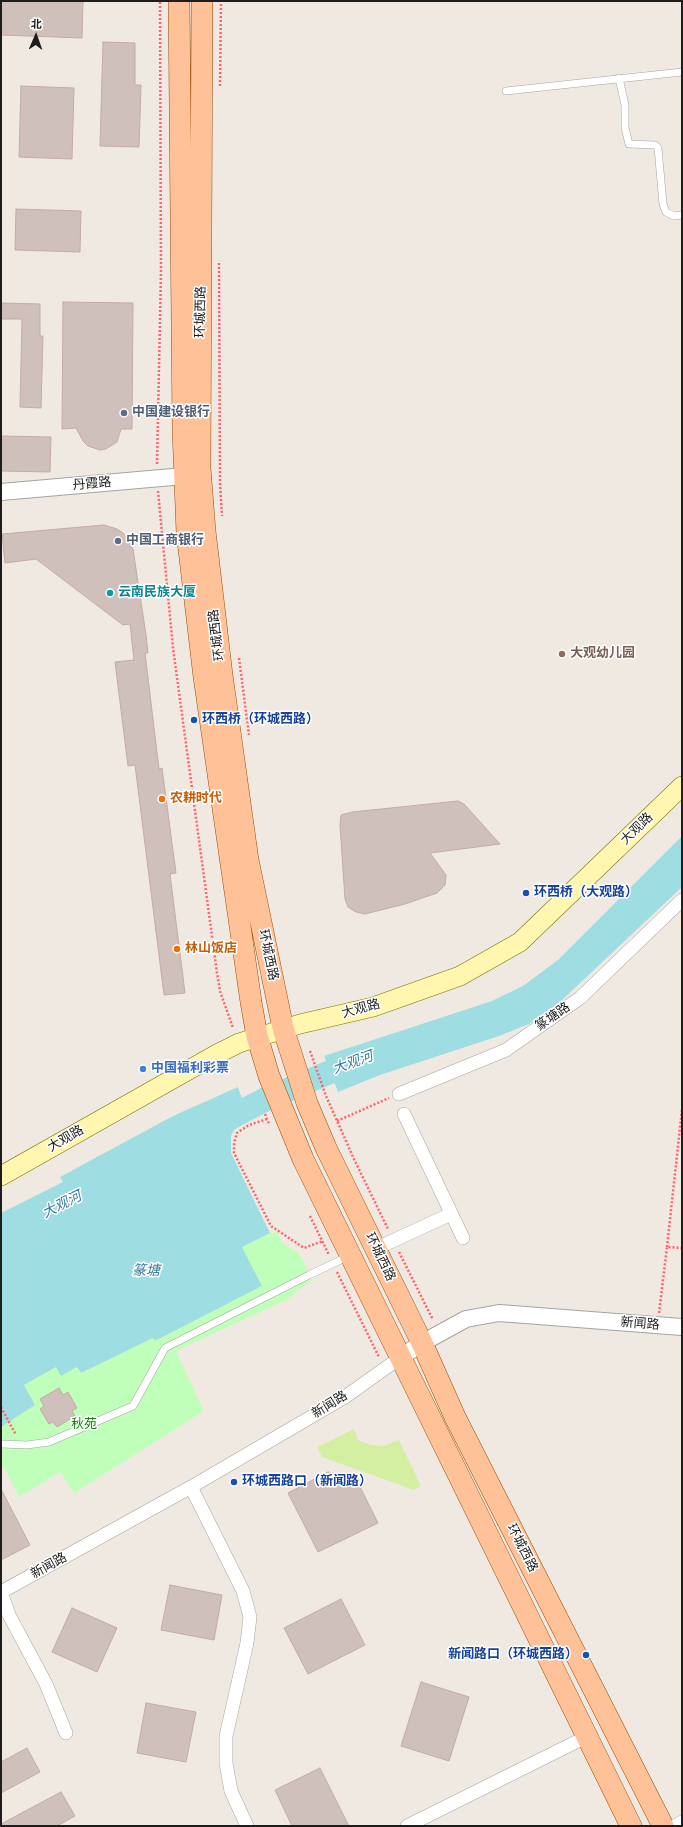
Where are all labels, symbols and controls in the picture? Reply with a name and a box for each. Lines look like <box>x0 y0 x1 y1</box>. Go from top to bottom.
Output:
north arrow <box>16 16 56 56</box>
text: 北 <box>31 17 42 31</box>
street label: 环城西路 <box>193 286 209 338</box>
place label: 中国建设银行 <box>132 405 210 421</box>
marker: 中国建设银行 <box>119 408 129 418</box>
street label: 丹霞路 <box>72 475 112 493</box>
place label: 中国工商银行 <box>126 533 204 549</box>
marker: 中国工商银行 <box>113 536 123 546</box>
place label: 云南民族大厦 <box>118 585 196 601</box>
marker: 云南民族大厦 <box>105 588 115 598</box>
street label: 环城西路 <box>206 608 228 662</box>
place label: 大观幼儿园 <box>570 646 635 662</box>
marker: 大观幼儿园 <box>557 649 567 659</box>
place label: 环西桥（环城西路） <box>202 712 319 728</box>
marker: 环西桥（环城西路） <box>189 715 199 725</box>
place label: 农耕时代 <box>170 791 222 807</box>
marker: 农耕时代 <box>157 794 167 804</box>
street label: 大观路 <box>618 810 656 848</box>
place label: 环西桥（大观路） <box>534 885 638 901</box>
marker: 环西桥（大观路） <box>521 888 531 898</box>
street label: 环城西路 <box>255 928 281 982</box>
place label: 林山饭店 <box>185 941 237 957</box>
marker: 林山饭店 <box>172 944 182 954</box>
street label: 大观路 <box>340 996 382 1022</box>
street label: 篆塘路 <box>533 999 573 1035</box>
water label: 大观河 <box>330 1048 376 1078</box>
place label: 中国福利彩票 <box>151 1061 229 1077</box>
marker: 中国福利彩票 <box>138 1064 148 1074</box>
street label: 大观路 <box>45 1122 87 1156</box>
water label: 大观河 <box>39 1188 85 1222</box>
street label: 环城西路 <box>362 1230 398 1284</box>
water label: 篆塘 <box>132 1263 160 1279</box>
street label: 新闻路 <box>620 1315 660 1333</box>
street label: 新闻路 <box>309 1388 351 1422</box>
park label: 秋苑 <box>71 1417 97 1433</box>
place label: 环城西路口（新闻路） <box>242 1474 372 1490</box>
marker: 环城西路口（新闻路） <box>229 1477 239 1487</box>
street label: 环城西路 <box>503 1521 541 1575</box>
street label: 新闻路 <box>28 1550 70 1582</box>
place label: 新闻路口（环城西路） <box>448 1647 578 1663</box>
marker: 新闻路口（环城西路） <box>581 1650 591 1660</box>

